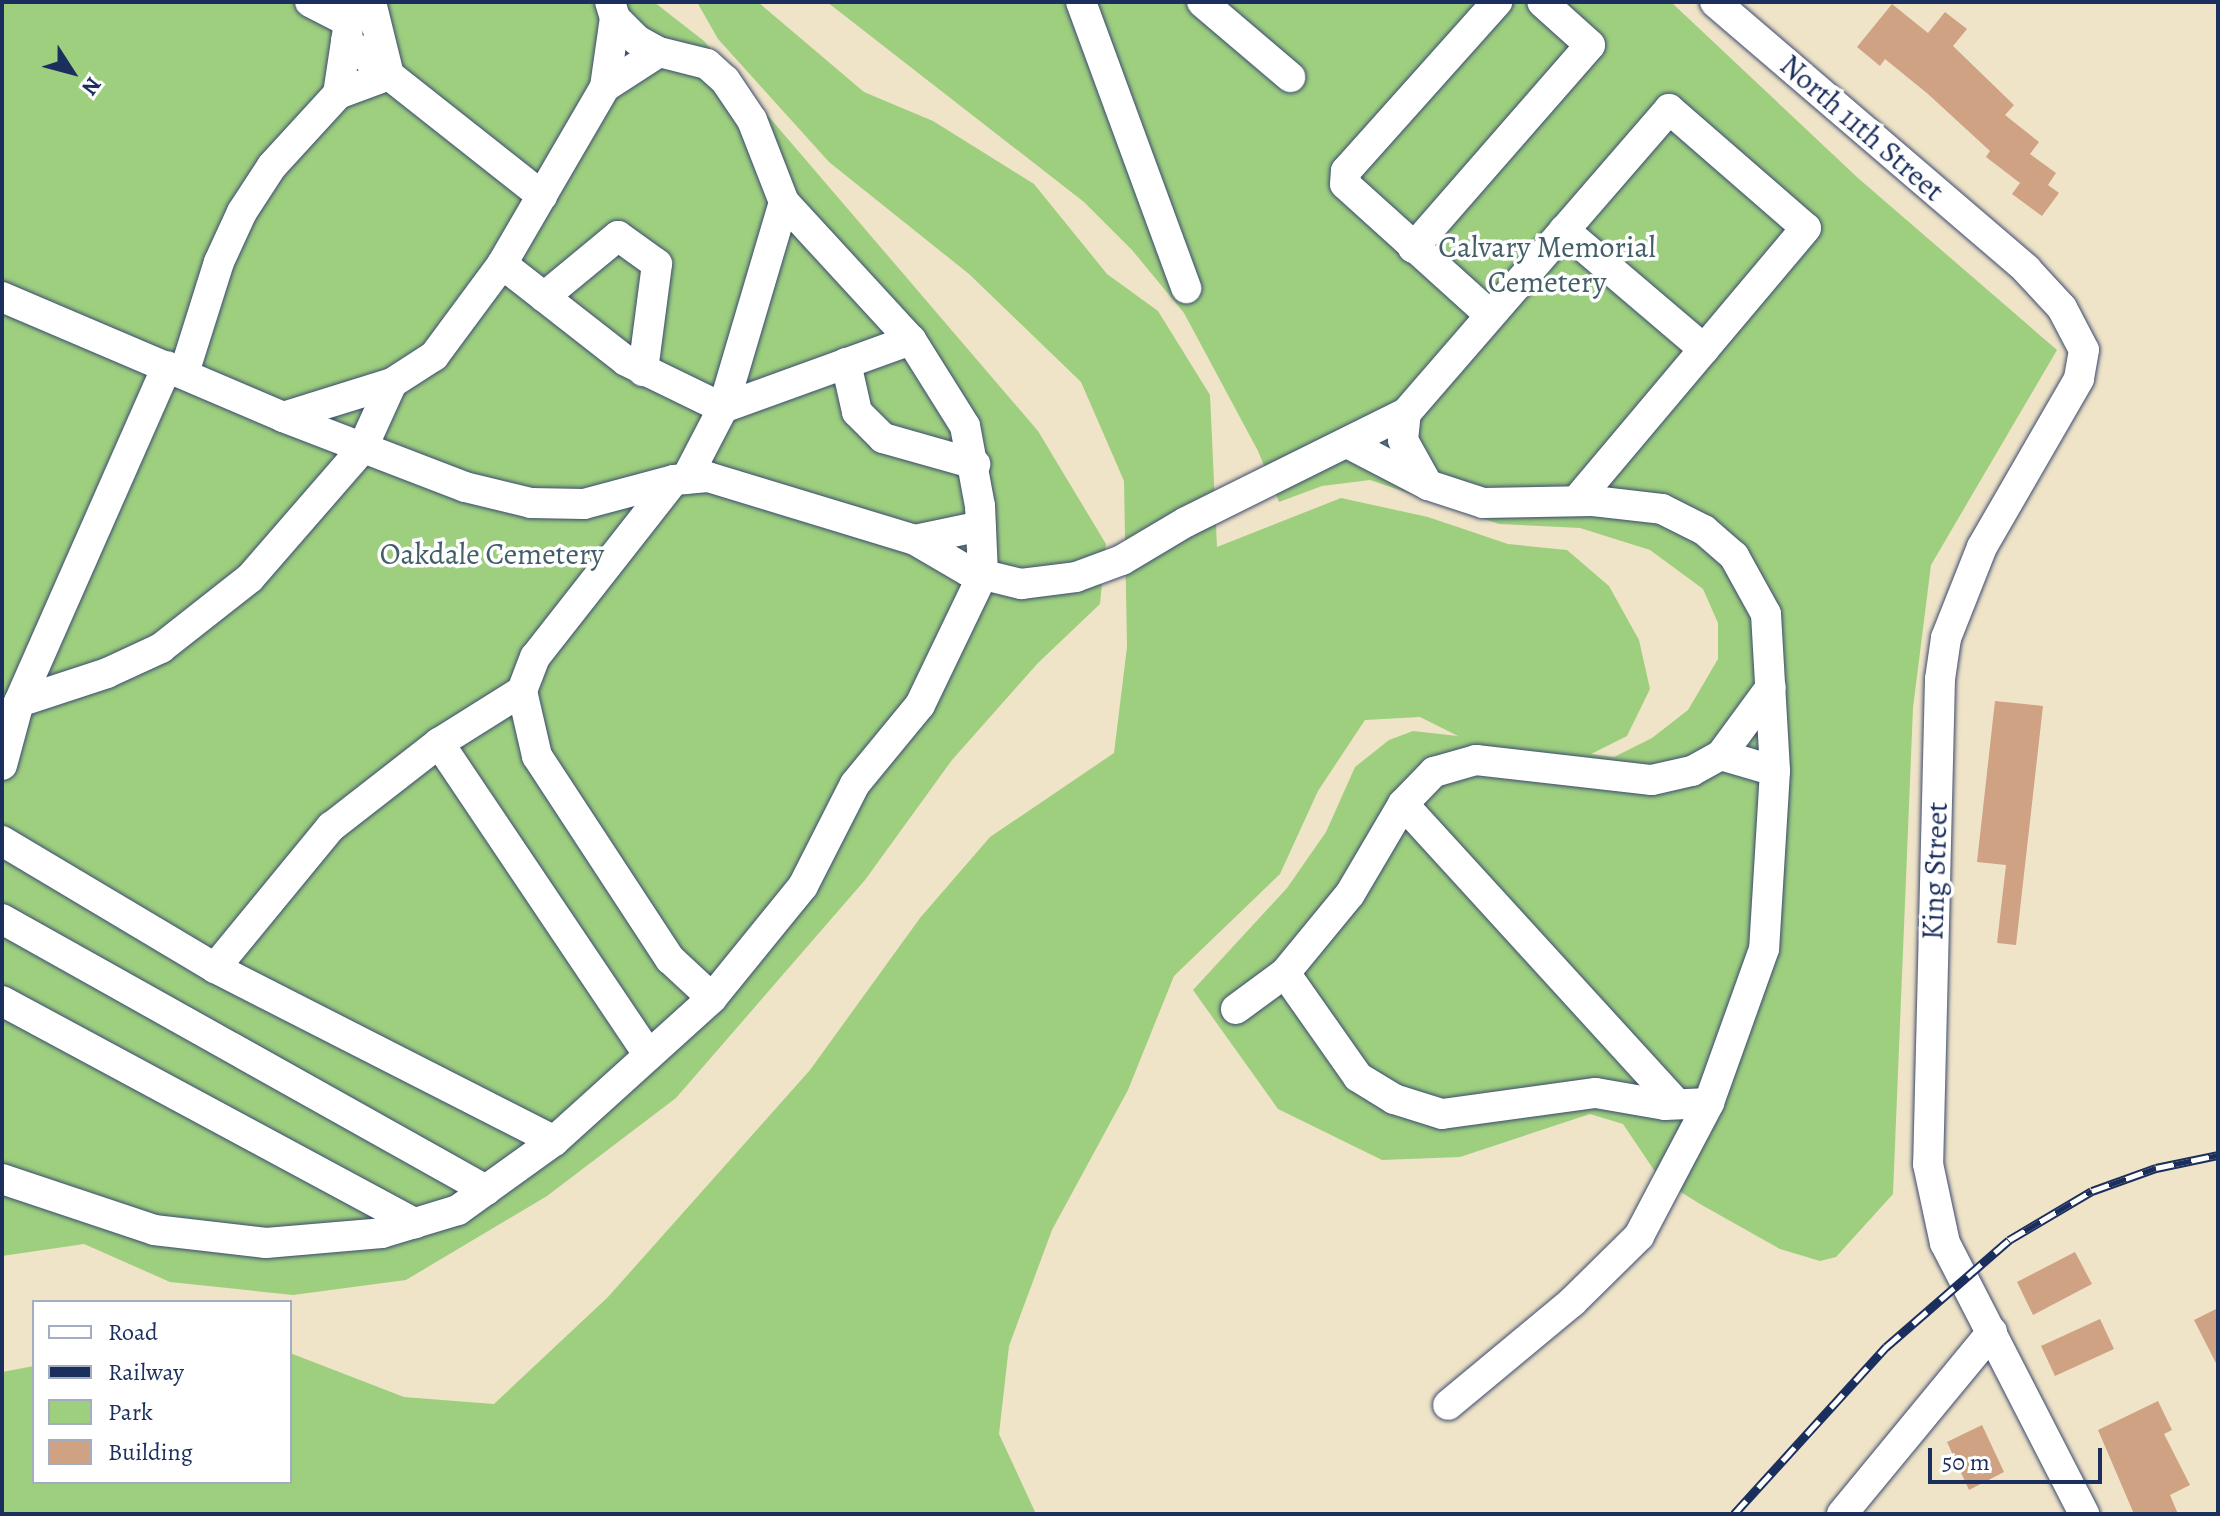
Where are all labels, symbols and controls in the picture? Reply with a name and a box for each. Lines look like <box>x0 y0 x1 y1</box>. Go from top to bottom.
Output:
north arrow <box>32 32 112 112</box>
street label: North 11th Street <box>1773 47 1951 209</box>
text: N <box>75 71 108 101</box>
park label: Calvary Memorial Cemetery <box>1438 229 1656 300</box>
park label: Oakdale Cemetery <box>380 536 604 572</box>
street label: King Street <box>1915 801 1955 941</box>
legend <box>32 1300 292 1484</box>
text: Road <box>108 1316 158 1348</box>
text: Railway <box>108 1356 184 1388</box>
text: Park <box>108 1396 153 1428</box>
scale bar <box>1932 1432 2106 1482</box>
text: Building <box>108 1436 193 1468</box>
text: 50 m <box>1942 1446 1990 1478</box>

